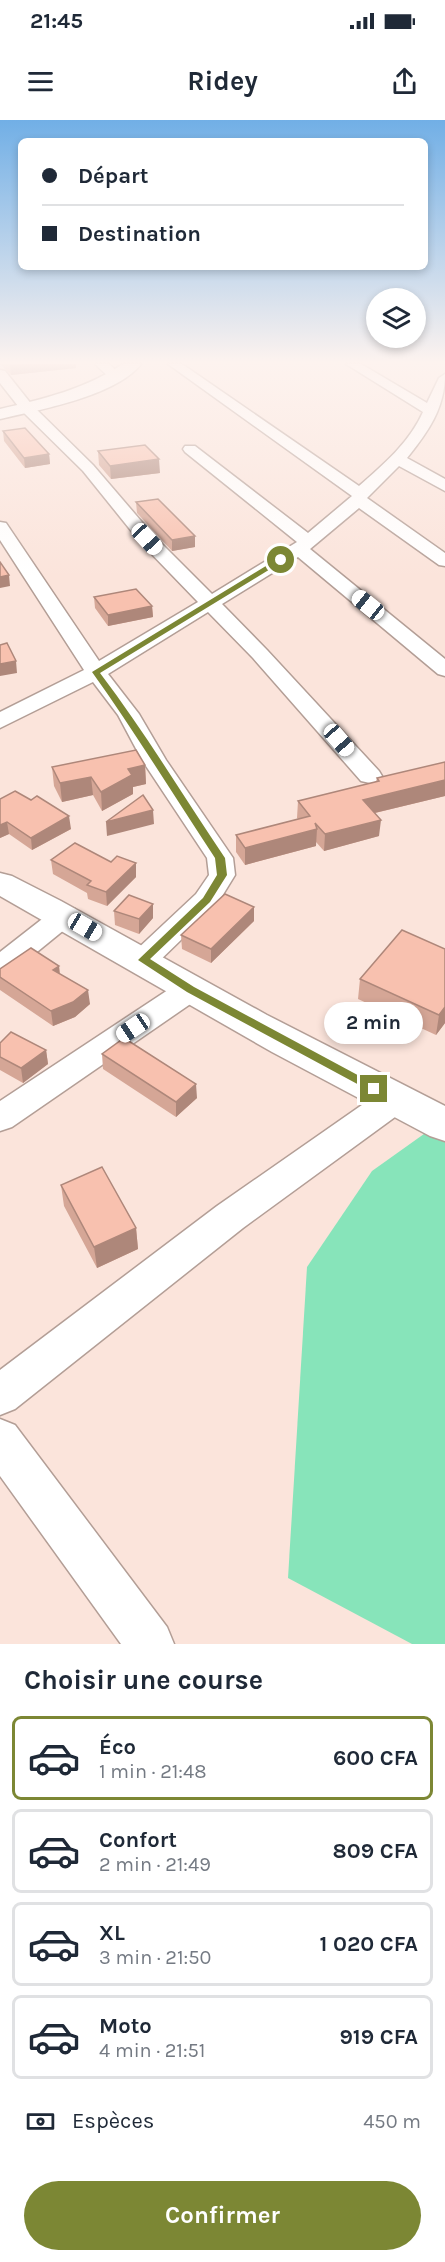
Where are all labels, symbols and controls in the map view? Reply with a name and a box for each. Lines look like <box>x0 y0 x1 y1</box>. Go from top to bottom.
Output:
text: 21:45 <box>30 8 83 34</box>
icon: menu <box>24 65 57 98</box>
text: Ridey <box>187 65 258 97</box>
icon: share <box>388 65 421 98</box>
text: Départ <box>78 163 148 189</box>
text: Destination <box>78 221 201 247</box>
map controls <box>366 288 426 348</box>
button: layers <box>366 288 426 348</box>
car <box>128 520 166 558</box>
route start <box>267 546 294 573</box>
car <box>348 587 388 623</box>
car <box>320 721 358 759</box>
car <box>65 910 105 944</box>
callout: 2 min <box>324 1002 424 1044</box>
car <box>113 1010 153 1046</box>
text: 2 min <box>346 1011 401 1034</box>
route end <box>360 1075 387 1102</box>
text: Choisir une course <box>24 1664 263 1696</box>
icon: car <box>27 1731 81 1785</box>
text: Éco <box>99 1734 136 1760</box>
text: 600 CFA <box>333 1745 418 1771</box>
text: 1 min · 21:48 <box>99 1760 206 1783</box>
icon: car <box>27 1824 81 1878</box>
text: Confort <box>99 1827 177 1853</box>
text: 809 CFA <box>333 1838 418 1864</box>
text: 2 min · 21:49 <box>99 1853 211 1876</box>
icon: car <box>27 1917 81 1971</box>
text: XL <box>99 1920 125 1946</box>
text: 1 020 CFA <box>320 1931 418 1957</box>
text: 3 min · 21:50 <box>99 1946 211 1969</box>
icon: car <box>27 2010 81 2064</box>
text: Moto <box>99 2013 152 2039</box>
text: 919 CFA <box>339 2024 418 2050</box>
text: 4 min · 21:51 <box>99 2039 205 2062</box>
icon: cash <box>24 2105 57 2138</box>
text: Espèces <box>72 2108 154 2134</box>
text: 450 m <box>363 2110 421 2133</box>
button: Confirmer <box>24 2181 421 2250</box>

